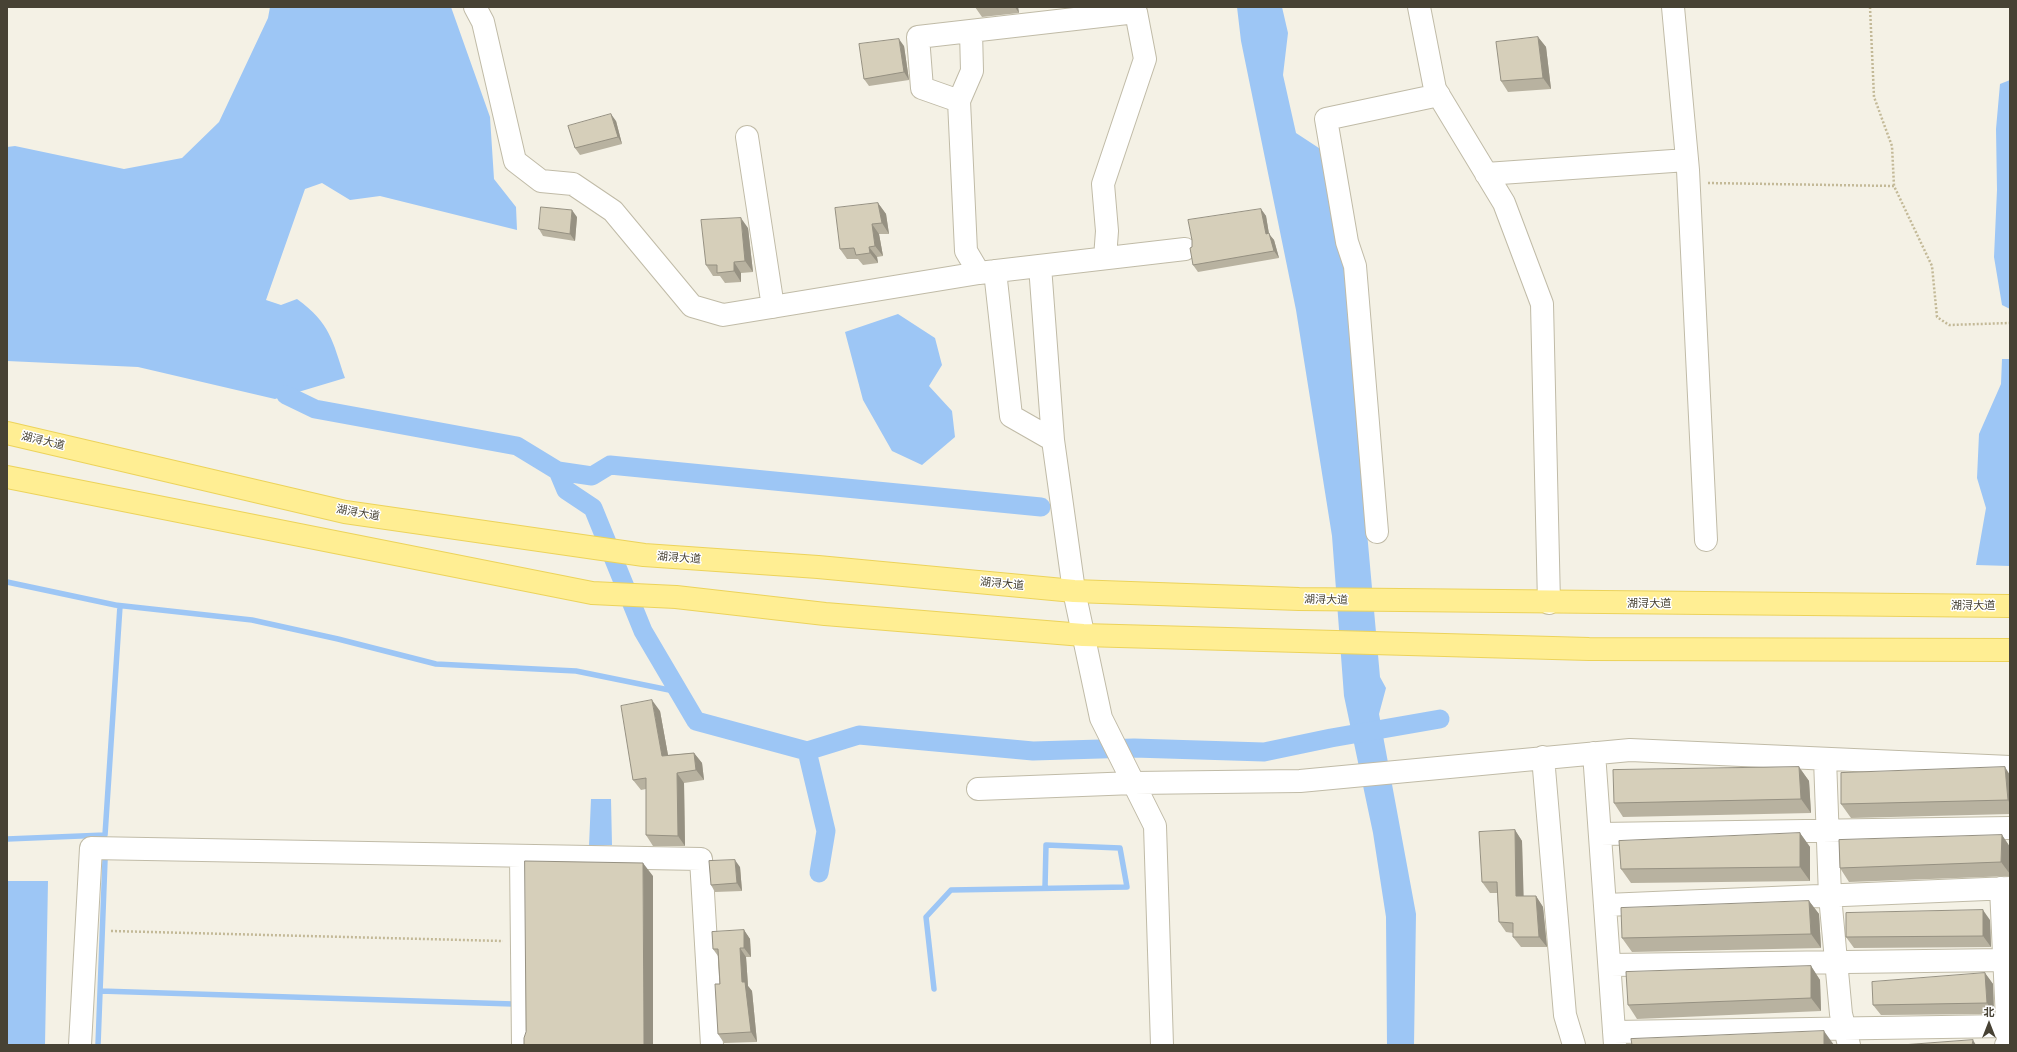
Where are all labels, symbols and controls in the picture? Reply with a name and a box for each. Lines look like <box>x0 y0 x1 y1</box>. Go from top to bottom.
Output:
street label: 湖浔大道 <box>20 430 66 452</box>
street label: 湖浔大道 <box>335 503 381 523</box>
street label: 湖浔大道 <box>657 550 701 566</box>
street label: 湖浔大道 <box>980 576 1024 592</box>
street label: 湖浔大道 <box>1304 593 1348 607</box>
street label: 湖浔大道 <box>1627 597 1671 611</box>
street label: 湖浔大道 <box>1951 599 1995 613</box>
north arrow <box>1969 1004 2009 1044</box>
text: 北 <box>1984 1005 1995 1019</box>

